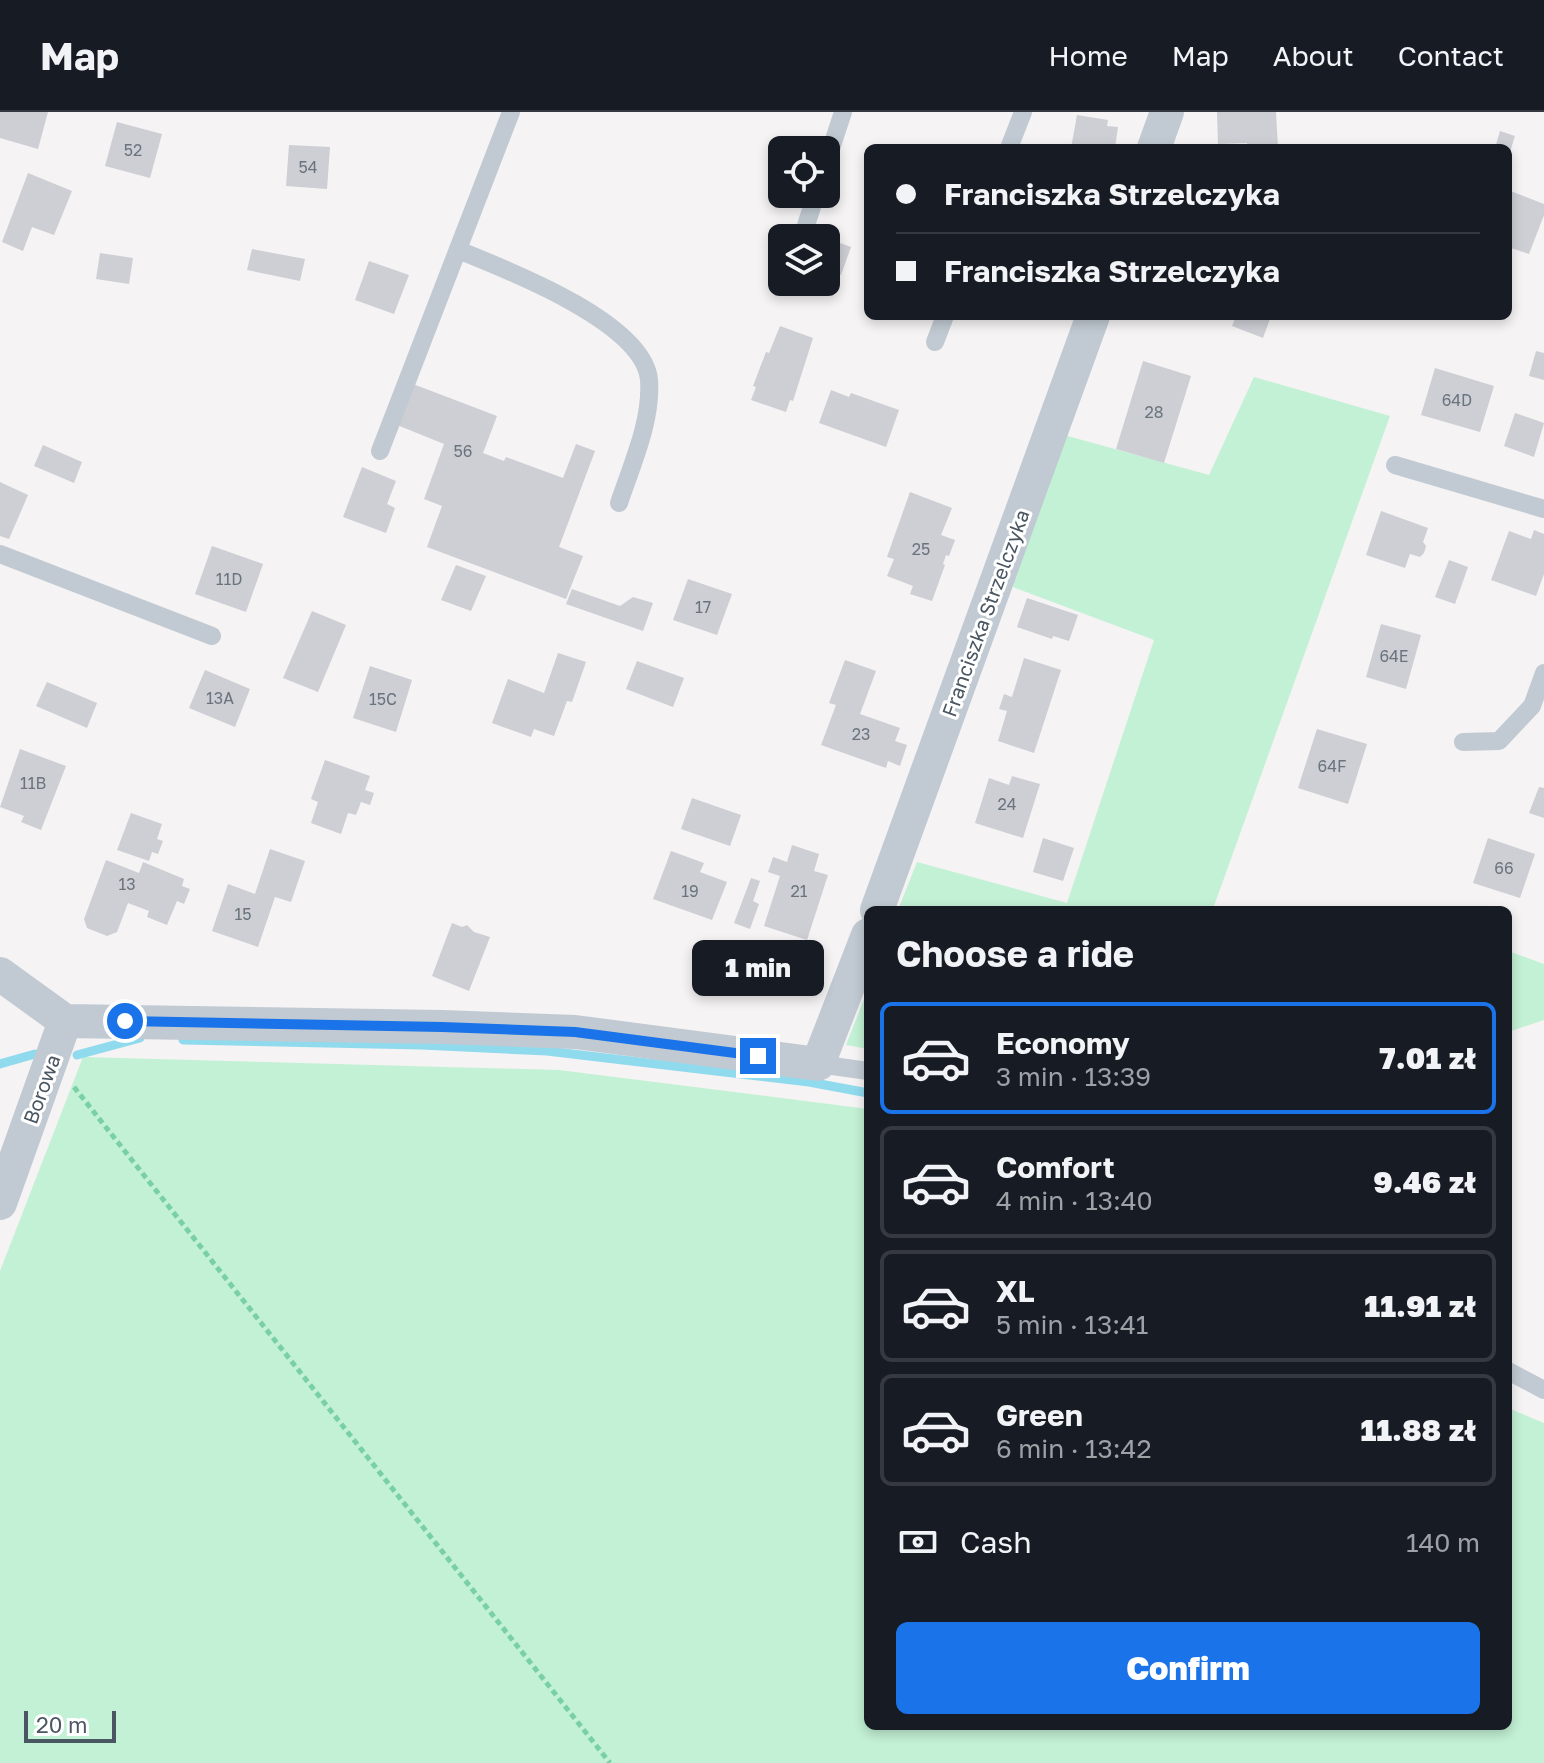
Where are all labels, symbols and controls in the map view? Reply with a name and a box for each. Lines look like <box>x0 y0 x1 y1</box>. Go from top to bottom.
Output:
text: Map <box>40 33 119 78</box>
text: Home <box>1049 39 1128 72</box>
text: Map <box>1172 39 1229 72</box>
text: About <box>1273 39 1354 72</box>
text: Contact <box>1398 39 1504 72</box>
map controls <box>768 136 840 296</box>
button: locate <box>768 136 840 208</box>
house number: 52 <box>124 140 142 160</box>
house number: 54 <box>298 157 318 177</box>
text: Franciszka Strzelczyka <box>944 176 1280 212</box>
button: layers <box>768 224 840 296</box>
text: Franciszka Strzelczyka <box>944 253 1280 289</box>
house number: 64D <box>1442 390 1472 410</box>
house number: 28 <box>1144 402 1164 422</box>
house number: 56 <box>454 441 472 461</box>
street label: Franciszka Strzelczyka <box>936 506 1034 720</box>
house number: 25 <box>912 539 930 559</box>
house number: 11D <box>216 569 242 589</box>
house number: 17 <box>695 597 711 617</box>
house number: 64E <box>1379 646 1409 666</box>
house number: 13A <box>206 688 234 708</box>
house number: 15C <box>369 689 397 709</box>
house number: 23 <box>852 724 870 744</box>
house number: 64F <box>1318 756 1346 776</box>
house number: 11B <box>20 773 46 793</box>
house number: 24 <box>997 794 1017 814</box>
house number: 66 <box>1494 858 1514 878</box>
house number: 13 <box>118 874 136 894</box>
house number: 19 <box>681 881 699 901</box>
house number: 21 <box>790 881 808 901</box>
house number: 15 <box>234 904 252 924</box>
text: Choose a ride <box>896 932 1134 975</box>
callout: 1 min <box>692 940 824 996</box>
text: 1 min <box>725 952 791 983</box>
route start <box>107 1003 143 1039</box>
icon: car <box>900 1022 972 1094</box>
text: Economy <box>996 1025 1130 1061</box>
route end <box>740 1038 776 1074</box>
text: 7.01 zł <box>1379 1040 1476 1076</box>
street label: Borowa <box>17 1051 65 1127</box>
text: 3 min · 13:39 <box>996 1061 1151 1092</box>
icon: car <box>900 1146 972 1218</box>
text: Comfort <box>996 1149 1115 1185</box>
text: 9.46 zł <box>1373 1164 1476 1200</box>
text: 4 min · 13:40 <box>996 1185 1153 1216</box>
icon: car <box>900 1270 972 1342</box>
text: XL <box>996 1273 1035 1309</box>
text: 11.91 zł <box>1364 1288 1476 1324</box>
text: 5 min · 13:41 <box>996 1309 1148 1340</box>
icon: car <box>900 1394 972 1466</box>
text: Green <box>996 1397 1083 1433</box>
text: 11.88 zł <box>1360 1412 1476 1448</box>
text: 6 min · 13:42 <box>996 1433 1152 1464</box>
icon: cash <box>896 1520 940 1564</box>
text: Cash <box>960 1524 1032 1560</box>
text: 140 m <box>1406 1527 1480 1558</box>
button: Confirm <box>896 1622 1480 1714</box>
scale bar <box>24 1707 116 1743</box>
text: 20 m <box>36 1711 87 1738</box>

